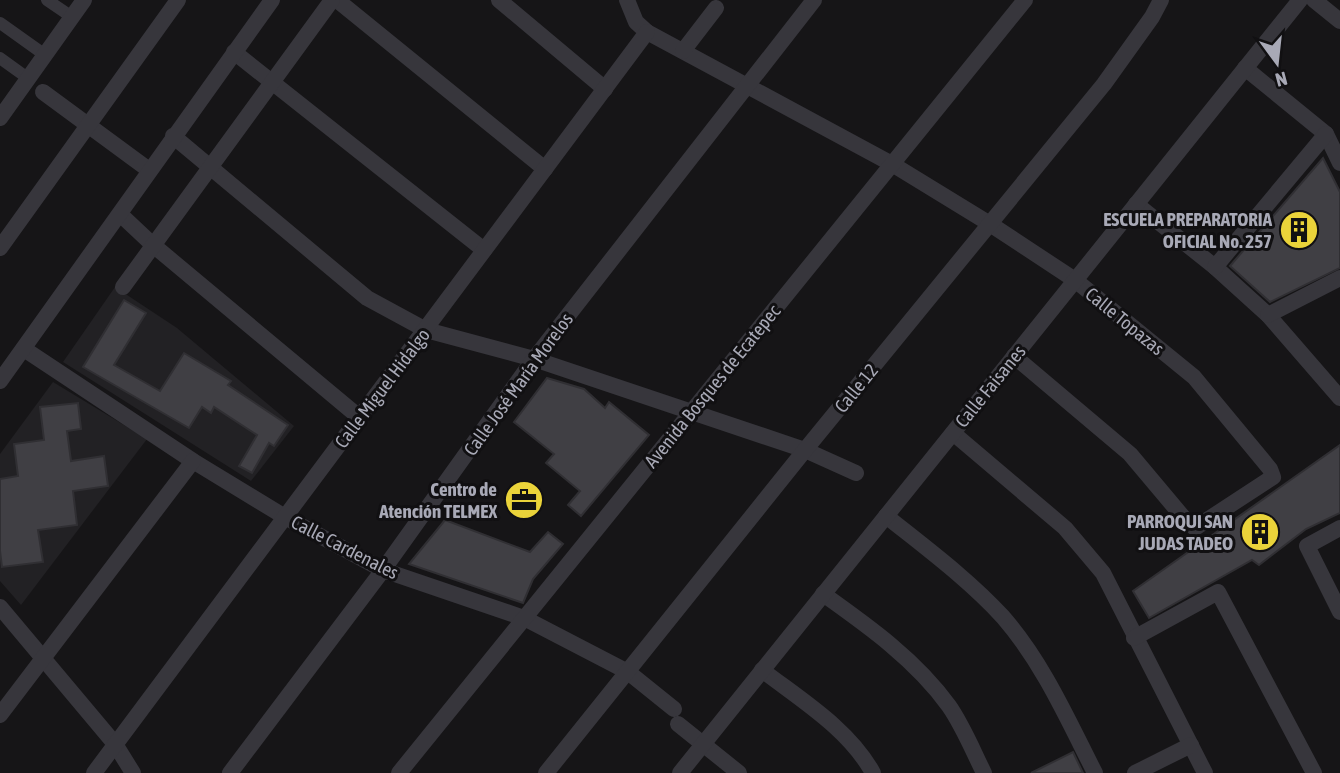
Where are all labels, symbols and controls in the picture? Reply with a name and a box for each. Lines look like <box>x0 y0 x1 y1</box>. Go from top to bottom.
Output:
north arrow <box>1242 28 1312 98</box>
text: N <box>1273 67 1290 91</box>
place label: ESCUELA PREPARATORIA OFICIAL No. 257 <box>1103 208 1273 252</box>
building icon: ESCUELA PREPARATORIA OFICIAL No. 257 <box>1278 209 1320 251</box>
street label: Calle Topazas <box>1081 283 1169 360</box>
street label: Avenida Bosques de Ecatepec <box>640 299 785 472</box>
street label: Calle José María Morelos <box>459 308 577 460</box>
street label: Calle Miguel Hidalgo <box>330 324 434 452</box>
street label: Calle Faisanes <box>950 340 1030 431</box>
street label: Calle 12 <box>830 359 882 417</box>
place label: Centro de Atención TELMEX <box>378 478 497 522</box>
office icon: Centro de Atención TELMEX <box>503 479 545 521</box>
place label: PARROQUI SAN JUDAS TADEO <box>1127 510 1233 554</box>
street label: Calle Cardenales <box>288 511 403 584</box>
building icon: PARROQUI SAN JUDAS TADEO <box>1239 511 1281 553</box>

